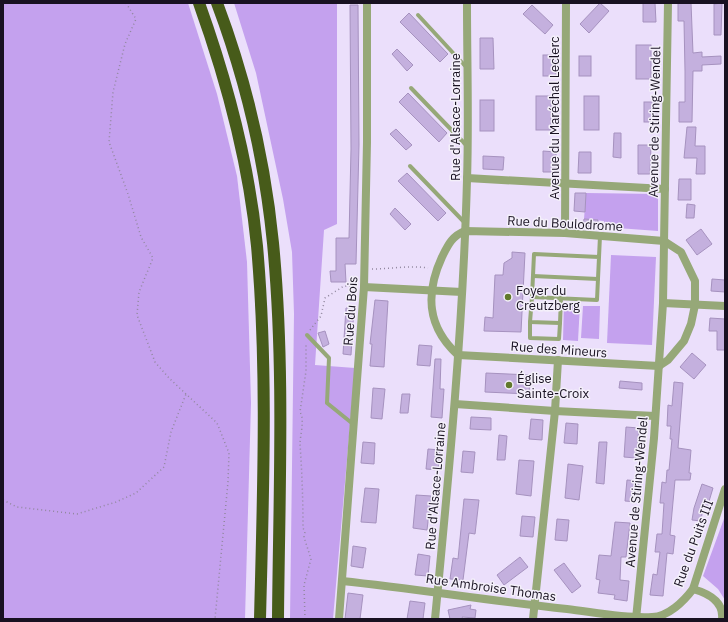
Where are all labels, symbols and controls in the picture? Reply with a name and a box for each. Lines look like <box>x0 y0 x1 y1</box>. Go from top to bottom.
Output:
street label: Avenue du Maréchal Leclerc <box>546 36 563 200</box>
street label: Avenue de Stiring-Wendel <box>645 46 664 198</box>
street label: Rue d'Alsace-Lorraine <box>447 53 464 181</box>
street label: Rue du Boulodrome <box>507 212 623 235</box>
street label: Rue du Bois <box>340 276 361 346</box>
place label: Foyer du Creutzberg <box>516 282 580 314</box>
marker: Foyer du Creutzberg <box>503 292 513 302</box>
street label: Rue des Mineurs <box>510 338 608 361</box>
place label: Église Sainte-Croix <box>517 370 590 402</box>
marker: Église Sainte-Croix <box>504 380 514 390</box>
street label: Avenue de Stiring-Wendel <box>621 416 652 568</box>
street label: Rue d'Alsace-Lorraine <box>421 422 450 550</box>
street label: Rue du Puits III <box>670 497 717 589</box>
street label: Rue Ambroise Thomas <box>425 570 557 605</box>

